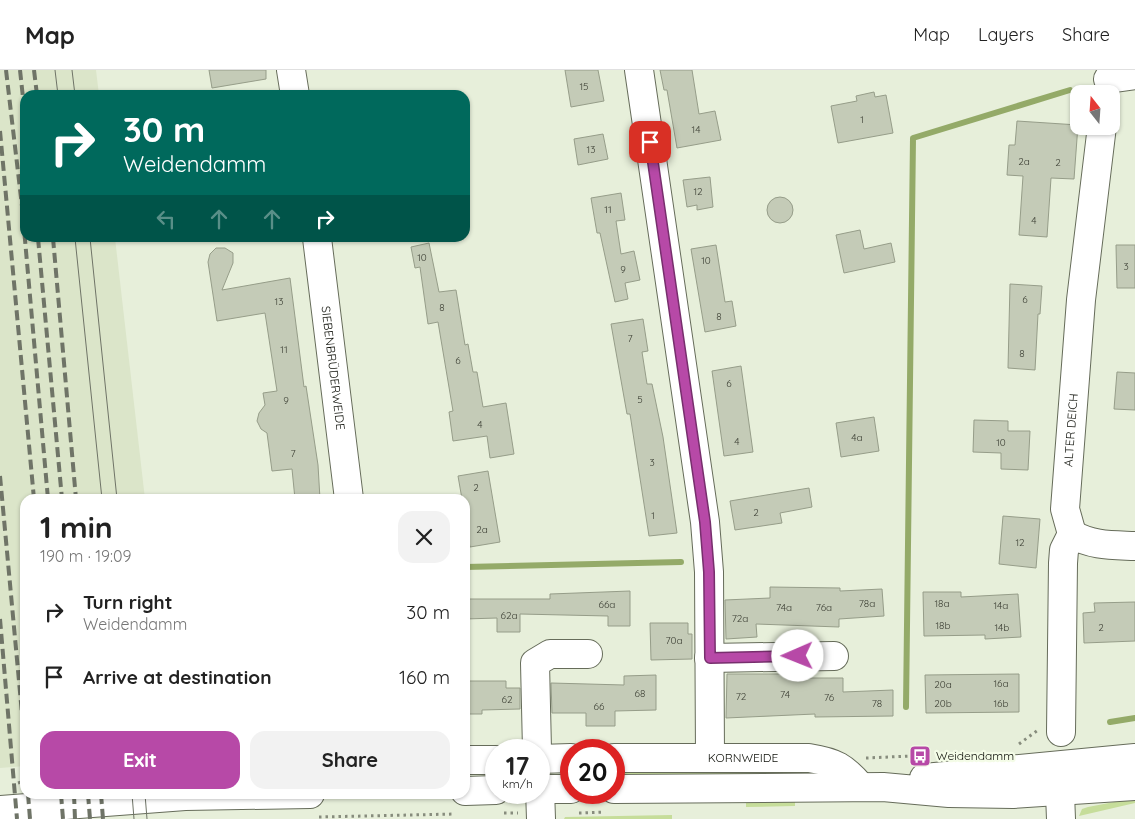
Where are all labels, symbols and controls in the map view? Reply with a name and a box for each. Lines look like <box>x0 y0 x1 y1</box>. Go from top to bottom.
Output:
text: Map <box>25 20 75 50</box>
text: Map <box>913 23 950 46</box>
text: Layers <box>978 23 1034 46</box>
text: Share <box>1062 23 1110 46</box>
house number: 15 <box>579 80 589 93</box>
north arrow <box>1070 85 1120 135</box>
map controls <box>1070 85 1120 135</box>
text: 30 m <box>123 107 205 151</box>
icon: right <box>40 110 105 175</box>
house number: 1 <box>860 113 864 126</box>
pin <box>629 121 671 163</box>
house number: 14 <box>692 123 700 136</box>
icon: arrive <box>636 128 664 156</box>
house number: 13 <box>587 143 595 156</box>
text: Weidendamm <box>123 150 266 178</box>
house number: 2a <box>1018 155 1030 168</box>
house number: 2 <box>1055 156 1061 169</box>
house number: 12 <box>693 185 703 198</box>
house number: 11 <box>604 203 612 216</box>
icon: left <box>152 205 180 233</box>
icon: ahead <box>205 205 233 233</box>
icon: ahead <box>258 205 286 233</box>
icon: right <box>311 205 339 233</box>
house number: 4 <box>1031 214 1037 227</box>
house number: 10 <box>417 251 427 264</box>
house number: 10 <box>701 254 711 267</box>
house number: 3 <box>1123 260 1129 273</box>
house number: 9 <box>620 263 626 276</box>
house number: 6 <box>1022 293 1028 306</box>
house number: 13 <box>275 295 283 308</box>
house number: 8 <box>439 301 445 314</box>
street label: SIEBENBRÜDERWEIDE <box>318 305 348 431</box>
house number: 8 <box>716 310 722 323</box>
house number: 7 <box>627 332 633 345</box>
house number: 11 <box>280 343 288 356</box>
house number: 8 <box>1019 347 1025 360</box>
house number: 6 <box>455 354 461 367</box>
house number: 6 <box>726 377 732 390</box>
house number: 5 <box>637 393 643 406</box>
street label: ALTER DEICH <box>1060 393 1081 467</box>
house number: 9 <box>283 394 289 407</box>
house number: 4 <box>477 418 483 431</box>
house number: 4a <box>851 431 863 444</box>
house number: 4 <box>734 435 740 448</box>
house number: 10 <box>996 436 1006 449</box>
house number: 7 <box>290 447 296 460</box>
house number: 3 <box>649 456 655 469</box>
house number: 2 <box>473 481 479 494</box>
house number: 2 <box>753 506 759 519</box>
text: 1 min <box>40 508 113 546</box>
house number: 1 <box>651 509 655 522</box>
button: close <box>398 511 450 563</box>
house number: 2a <box>476 523 488 536</box>
house number: 12 <box>1015 536 1025 549</box>
text: 190 m · 19:09 <box>40 546 131 566</box>
text: Turn right <box>83 590 172 614</box>
house number: 78a <box>859 597 875 610</box>
house number: 18a <box>934 597 950 610</box>
icon: right <box>40 598 68 626</box>
house number: 66a <box>599 598 615 611</box>
house number: 14a <box>994 599 1008 612</box>
text: 30 m <box>406 600 450 624</box>
house number: 74a <box>776 601 792 614</box>
house number: 76a <box>816 601 832 614</box>
house number: 62a <box>501 609 517 622</box>
house number: 72a <box>732 612 748 625</box>
text: Weidendamm <box>83 614 187 634</box>
house number: 18b <box>935 619 951 632</box>
house number: 14b <box>995 621 1009 634</box>
house number: 2 <box>1098 621 1104 634</box>
position arrow <box>771 629 823 681</box>
house number: 70a <box>665 634 683 647</box>
icon: arrive <box>40 663 68 691</box>
text: Arrive at destination <box>83 665 272 689</box>
text: 160 m <box>399 665 450 689</box>
house number: 16a <box>993 677 1009 690</box>
house number: 20a <box>934 678 952 691</box>
house number: 68 <box>635 687 645 700</box>
house number: 74 <box>780 688 790 701</box>
house number: 72 <box>736 690 747 703</box>
house number: 76 <box>824 691 835 704</box>
house number: 62 <box>502 693 513 706</box>
house number: 78 <box>872 697 882 710</box>
house number: 20b <box>934 697 952 710</box>
house number: 16b <box>993 697 1009 710</box>
house number: 66 <box>594 700 605 713</box>
button: Exit <box>40 731 240 789</box>
button: Share <box>250 731 450 789</box>
speed limit sign: 20 <box>560 739 625 804</box>
bus stop icon: Weidendamm <box>908 744 932 768</box>
place label: Weidendamm <box>936 748 1014 763</box>
text: 17 <box>506 750 529 781</box>
street label: KORNWEIDE <box>708 750 779 765</box>
text: km/h <box>502 776 533 791</box>

